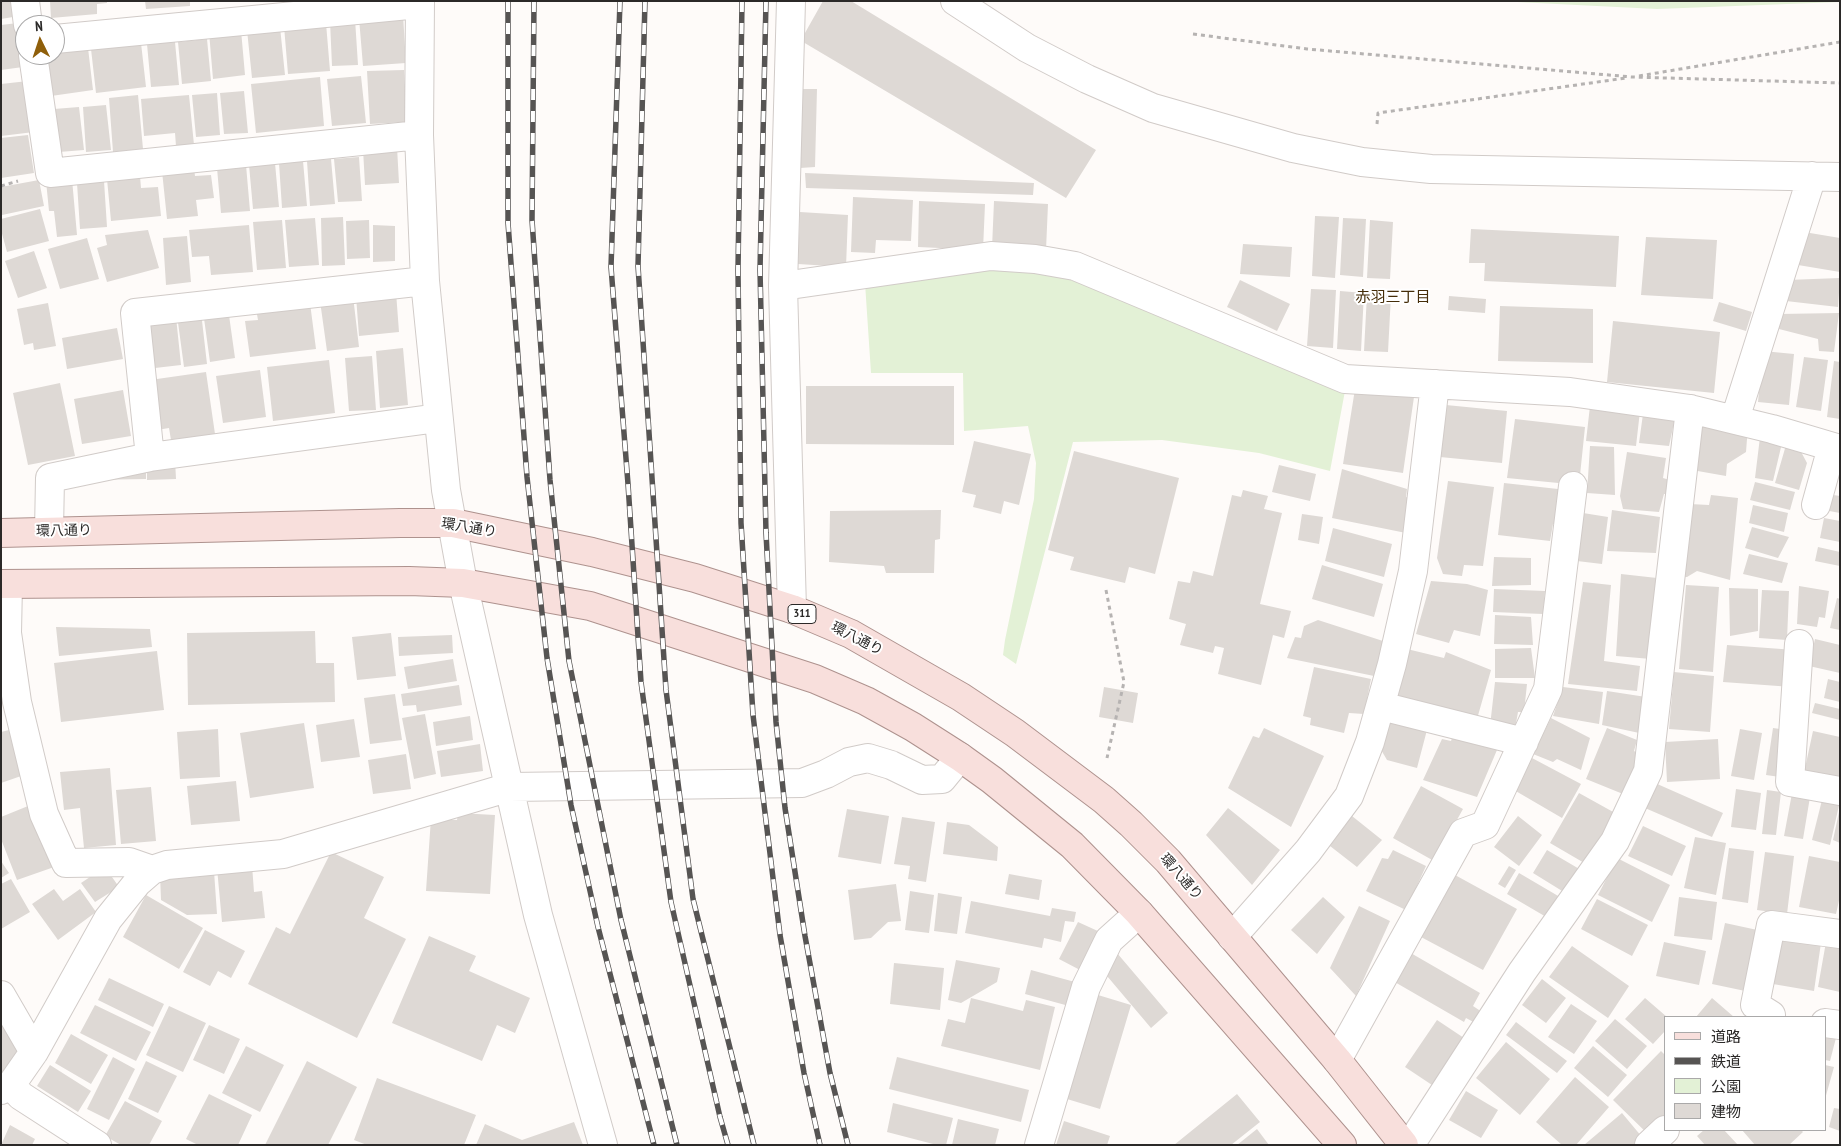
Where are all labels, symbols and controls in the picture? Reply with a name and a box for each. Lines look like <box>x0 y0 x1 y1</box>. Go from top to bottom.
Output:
north arrow <box>15 15 65 65</box>
text: N <box>35 17 43 35</box>
district label: 赤羽三丁目 <box>1356 289 1430 307</box>
street label: 環八通り <box>440 515 498 541</box>
street label: 環八通り <box>36 522 92 540</box>
road number: 311 <box>788 604 816 624</box>
street label: 環八通り <box>828 619 886 659</box>
street label: 環八通り <box>1156 850 1206 904</box>
legend <box>1664 1016 1826 1131</box>
text: 道路 <box>1711 1027 1741 1046</box>
text: 鉄道 <box>1711 1052 1741 1071</box>
text: 公園 <box>1711 1077 1741 1096</box>
text: 建物 <box>1711 1102 1741 1121</box>

